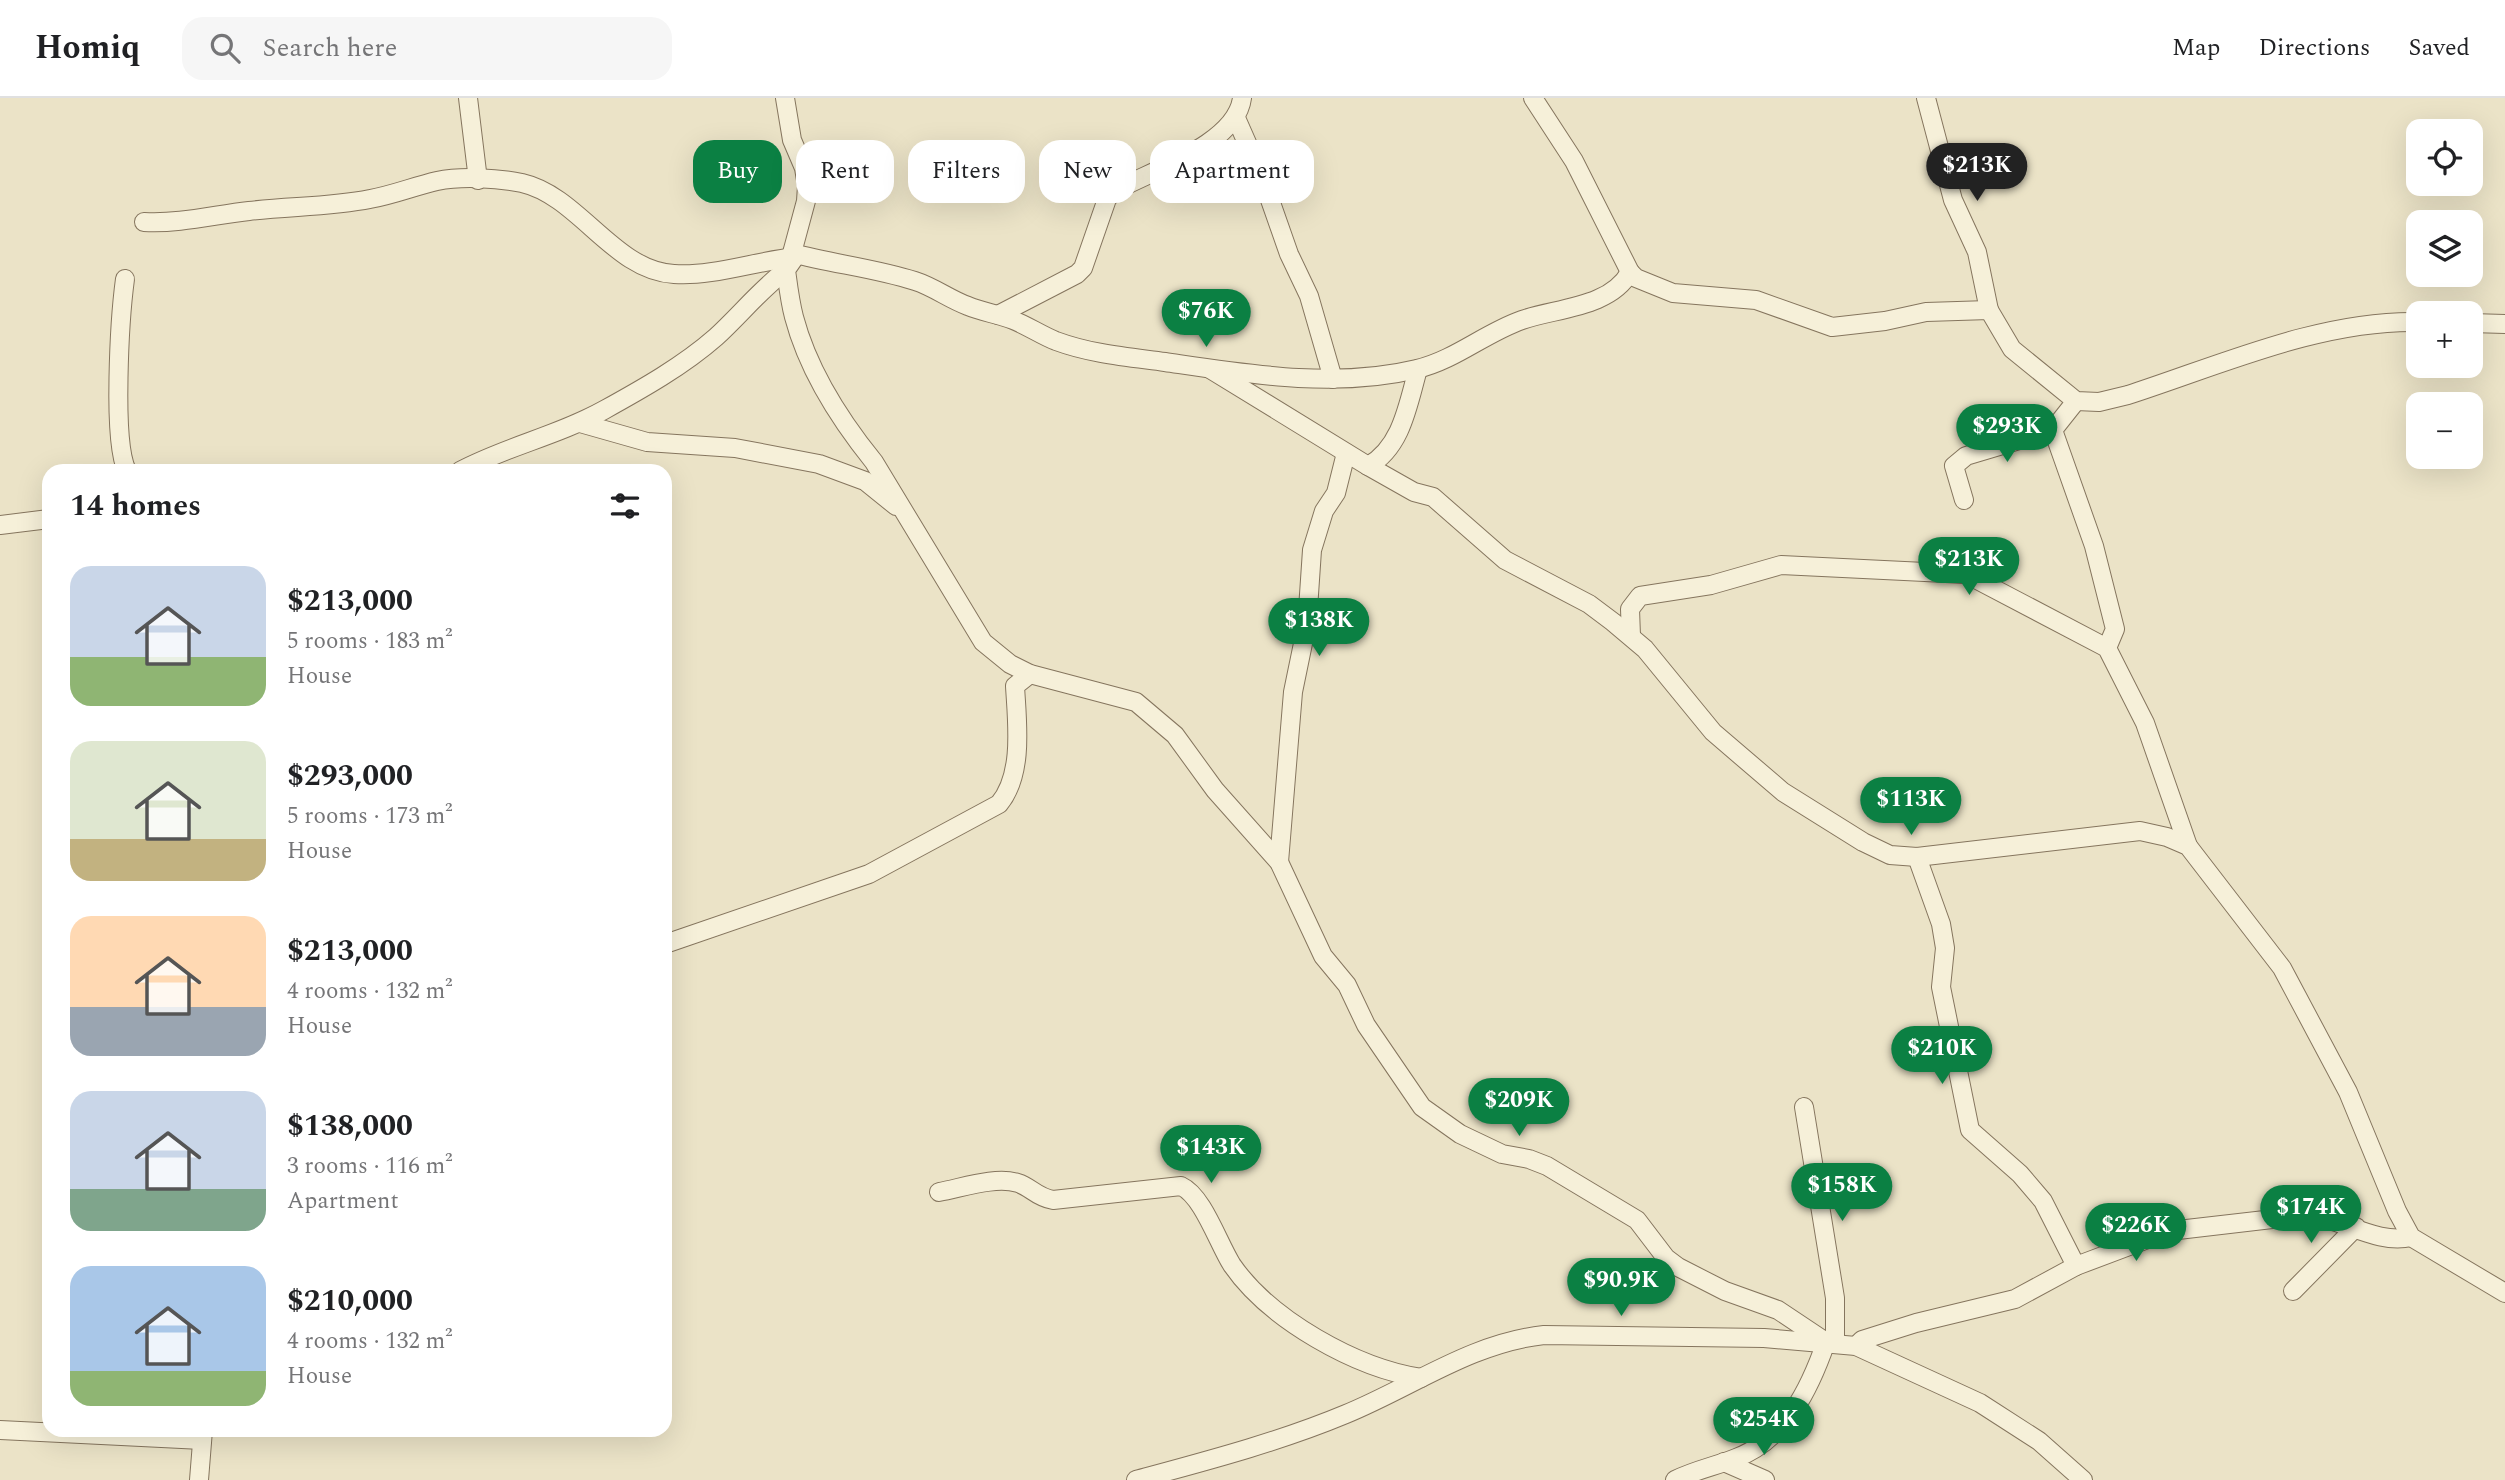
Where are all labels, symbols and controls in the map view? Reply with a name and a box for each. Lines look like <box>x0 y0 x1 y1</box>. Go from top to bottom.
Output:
search box <box>182 17 672 80</box>
text: Homiq <box>35 23 140 73</box>
text: Search here <box>262 28 397 68</box>
icon: search <box>206 29 244 67</box>
text: Map <box>2172 30 2220 66</box>
text: Directions <box>2258 30 2370 66</box>
text: Saved <box>2408 30 2470 66</box>
map controls <box>2406 119 2483 469</box>
button: locate <box>2406 119 2483 196</box>
chip: Buy <box>693 140 782 203</box>
chip: Rent <box>796 140 894 203</box>
chip: Filters <box>908 140 1025 203</box>
chip: New <box>1039 140 1136 203</box>
chip: Apartment <box>1150 140 1314 203</box>
pin: $213K <box>1928 144 2026 203</box>
text: $213K <box>1942 148 2012 183</box>
button: layers <box>2406 210 2483 287</box>
pin: $76K <box>1165 289 1247 349</box>
text: $76K <box>1178 294 1234 329</box>
button: + <box>2406 301 2483 378</box>
button: − <box>2406 392 2483 469</box>
pin: $293K <box>1958 404 2056 464</box>
text: $293K <box>1972 409 2042 444</box>
text: 14 homes <box>70 483 201 529</box>
icon: filters <box>606 487 644 525</box>
pin: $213K <box>1920 538 2018 597</box>
text: $213K <box>1934 542 2004 577</box>
text: $213,000 <box>287 578 413 624</box>
icon: home <box>126 594 210 678</box>
pin: $138K <box>1270 598 1368 658</box>
text: $138K <box>1284 603 1354 638</box>
text: 5 rooms · 183 m² <box>287 624 453 659</box>
text: House <box>287 659 352 694</box>
text: $293,000 <box>287 753 413 799</box>
icon: home <box>126 769 210 853</box>
pin: $113K <box>1862 778 1960 837</box>
text: $113K <box>1876 782 1946 817</box>
text: 5 rooms · 173 m² <box>287 799 453 834</box>
text: House <box>287 834 352 869</box>
text: $213,000 <box>287 928 413 974</box>
icon: home <box>126 944 210 1028</box>
text: 4 rooms · 132 m² <box>287 974 453 1009</box>
text: House <box>287 1009 352 1044</box>
pin: $210K <box>1893 1026 1991 1086</box>
text: $210K <box>1907 1031 1977 1066</box>
pin: $209K <box>1470 1079 1568 1138</box>
text: $209K <box>1484 1083 1554 1118</box>
text: $138,000 <box>287 1103 413 1149</box>
icon: home <box>126 1119 210 1203</box>
pin: $143K <box>1162 1126 1260 1185</box>
text: $143K <box>1176 1130 1246 1165</box>
text: 3 rooms · 116 m² <box>287 1149 453 1184</box>
pin: $158K <box>1793 1164 1891 1223</box>
text: $158K <box>1807 1168 1877 1203</box>
text: Apartment <box>287 1184 399 1219</box>
pin: $174K <box>2262 1186 2360 1245</box>
text: $174K <box>2276 1190 2346 1225</box>
pin: $226K <box>2087 1204 2185 1263</box>
text: $226K <box>2101 1208 2171 1243</box>
pin: $90.9K <box>1564 1258 1678 1318</box>
text: $90.9K <box>1583 1263 1659 1298</box>
text: $210,000 <box>287 1278 413 1324</box>
icon: home <box>126 1294 210 1378</box>
text: 4 rooms · 132 m² <box>287 1324 453 1359</box>
text: House <box>287 1359 352 1394</box>
pin: $254K <box>1715 1398 1813 1457</box>
text: $254K <box>1729 1402 1799 1437</box>

